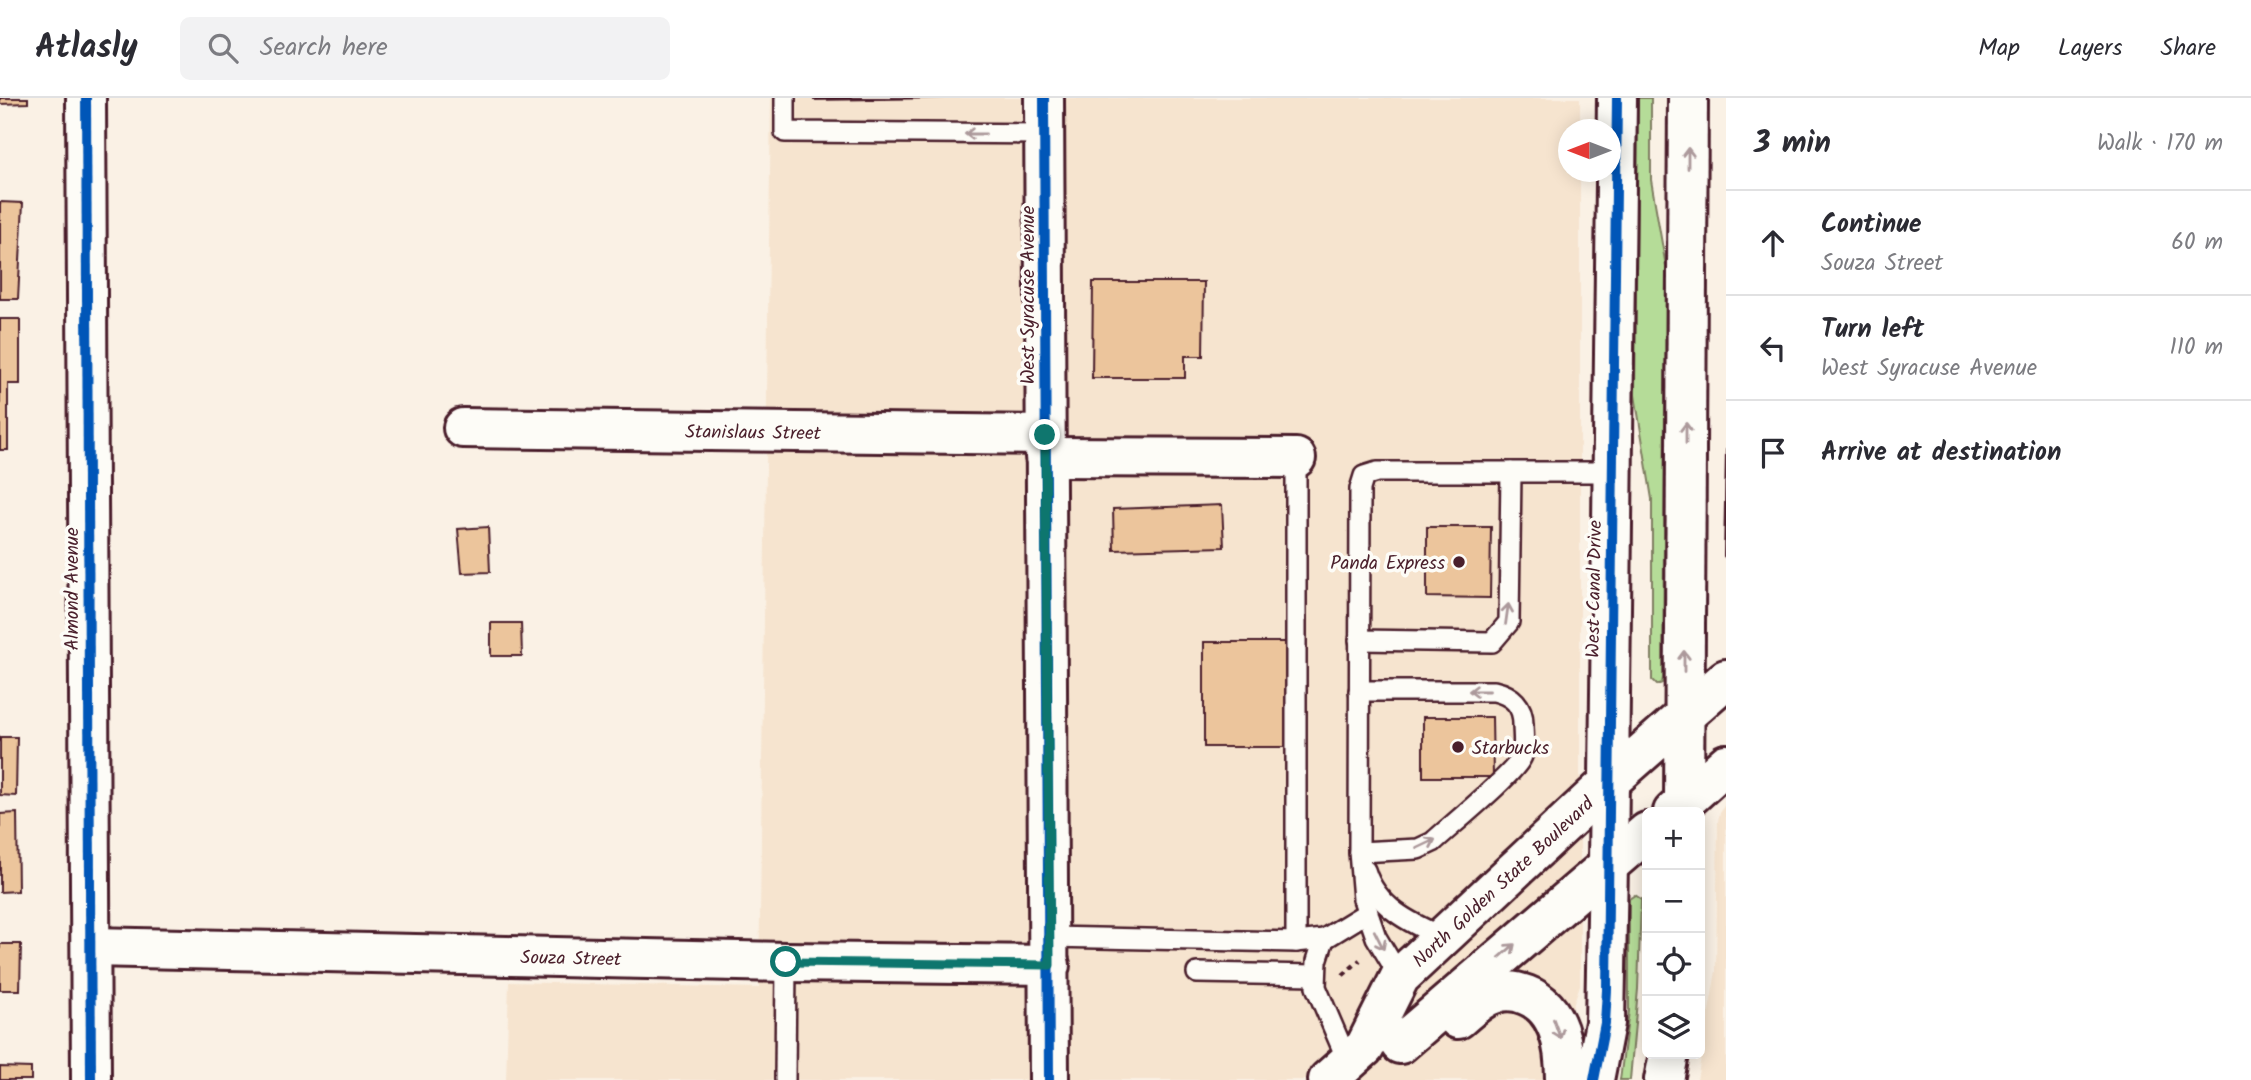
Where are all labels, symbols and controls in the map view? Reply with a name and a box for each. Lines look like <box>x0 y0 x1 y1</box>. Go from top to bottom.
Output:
search box <box>180 17 670 80</box>
text: Atlasly <box>35 22 138 75</box>
text: Search here <box>260 27 388 69</box>
icon: search <box>204 29 242 67</box>
text: Map <box>1978 29 2020 68</box>
text: Layers <box>2058 29 2122 68</box>
text: Share <box>2160 29 2216 68</box>
north arrow <box>1558 119 1621 182</box>
text: 3 min <box>1754 120 1831 168</box>
text: Walk · 170 m <box>2097 126 2223 162</box>
one-way arrow <box>964 127 987 141</box>
one-way arrow <box>1681 147 1695 170</box>
text: Continue <box>1821 204 1922 246</box>
street label: West Syracuse Avenue <box>1014 205 1044 384</box>
icon: ahead <box>1754 224 1792 262</box>
text: 60 m <box>2171 225 2223 261</box>
text: Souza Street <box>1821 246 1943 282</box>
text: Turn left <box>1821 309 1924 351</box>
icon: left <box>1754 329 1792 367</box>
text: 110 m <box>2170 330 2223 366</box>
text: West Syracuse Avenue <box>1821 351 2037 387</box>
street label: Stanislaus Street <box>685 418 822 449</box>
route end <box>1029 419 1060 450</box>
one-way arrow <box>1679 422 1692 445</box>
text: Arrive at destination <box>1821 432 2061 474</box>
icon: arrive <box>1754 434 1792 472</box>
street label: West Canal Drive <box>1579 519 1611 658</box>
street label: Almond Avenue <box>58 527 88 651</box>
place label: Panda Express <box>1330 549 1445 579</box>
marker: Panda Express <box>1451 554 1467 570</box>
one-way arrow <box>1501 603 1514 626</box>
one-way arrow <box>1677 650 1691 673</box>
one-way arrow <box>1468 684 1491 698</box>
place label: Starbucks <box>1472 734 1549 764</box>
marker: Starbucks <box>1450 739 1466 755</box>
street label: North Golden State Boulevard <box>1406 790 1602 975</box>
map controls <box>1642 807 1705 1059</box>
button: + <box>1642 807 1705 870</box>
one-way arrow <box>1415 837 1436 850</box>
button: − <box>1642 870 1705 933</box>
one-way arrow <box>1372 929 1386 950</box>
button: locate <box>1642 933 1705 996</box>
street label: Souza Street <box>520 943 622 975</box>
one-way arrow <box>1498 943 1516 959</box>
route start <box>770 946 801 977</box>
button: layers <box>1642 996 1705 1059</box>
one-way arrow <box>1552 1018 1564 1040</box>

